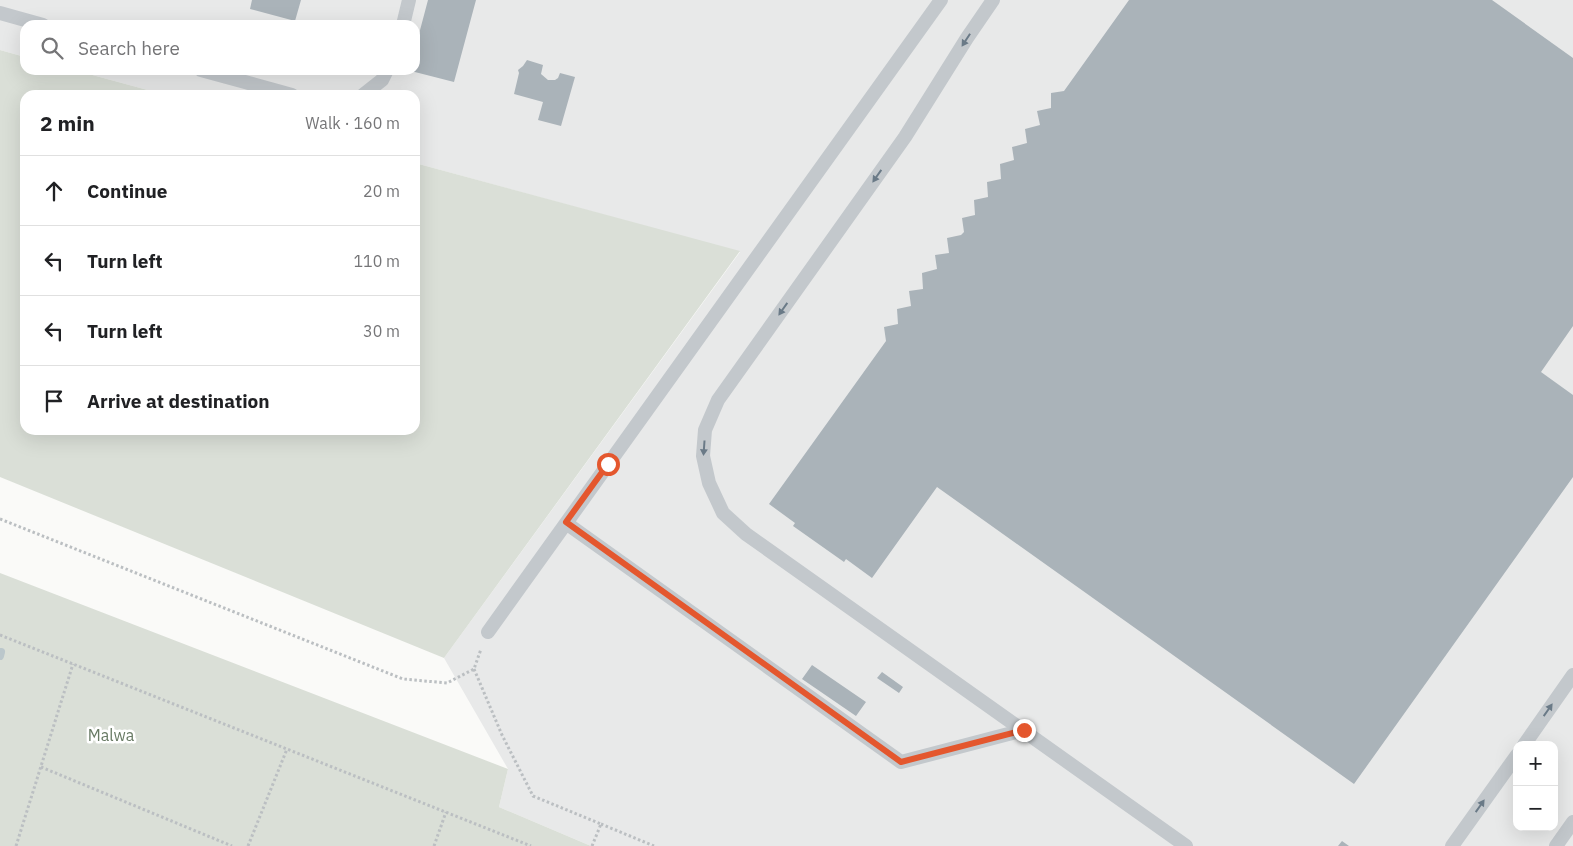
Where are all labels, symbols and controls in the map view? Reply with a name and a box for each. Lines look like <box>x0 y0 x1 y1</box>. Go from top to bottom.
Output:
search box <box>20 20 420 75</box>
one-way arrow <box>961 33 970 47</box>
icon: search <box>38 34 66 62</box>
text: Search here <box>78 36 180 60</box>
text: 2 min <box>40 109 95 137</box>
text: Walk · 160 m <box>305 113 400 133</box>
one-way arrow <box>872 169 882 183</box>
icon: ahead <box>40 177 68 205</box>
text: Continue <box>87 179 167 203</box>
text: 20 m <box>363 181 400 201</box>
icon: left <box>40 247 68 275</box>
text: Turn left <box>87 249 163 273</box>
text: 110 m <box>353 251 400 271</box>
one-way arrow <box>778 302 788 316</box>
icon: left <box>40 317 68 345</box>
text: Turn left <box>87 319 163 343</box>
text: 30 m <box>363 321 400 341</box>
icon: arrive <box>40 387 68 415</box>
text: Arrive at destination <box>87 389 270 413</box>
one-way arrow <box>700 440 708 456</box>
route start <box>597 453 620 476</box>
one-way arrow <box>1543 703 1553 717</box>
route end <box>1013 719 1036 742</box>
park label: Malwa <box>88 725 135 745</box>
map controls <box>1513 741 1558 831</box>
button: + <box>1513 741 1558 786</box>
button: − <box>1513 786 1558 831</box>
one-way arrow <box>1475 799 1485 813</box>

